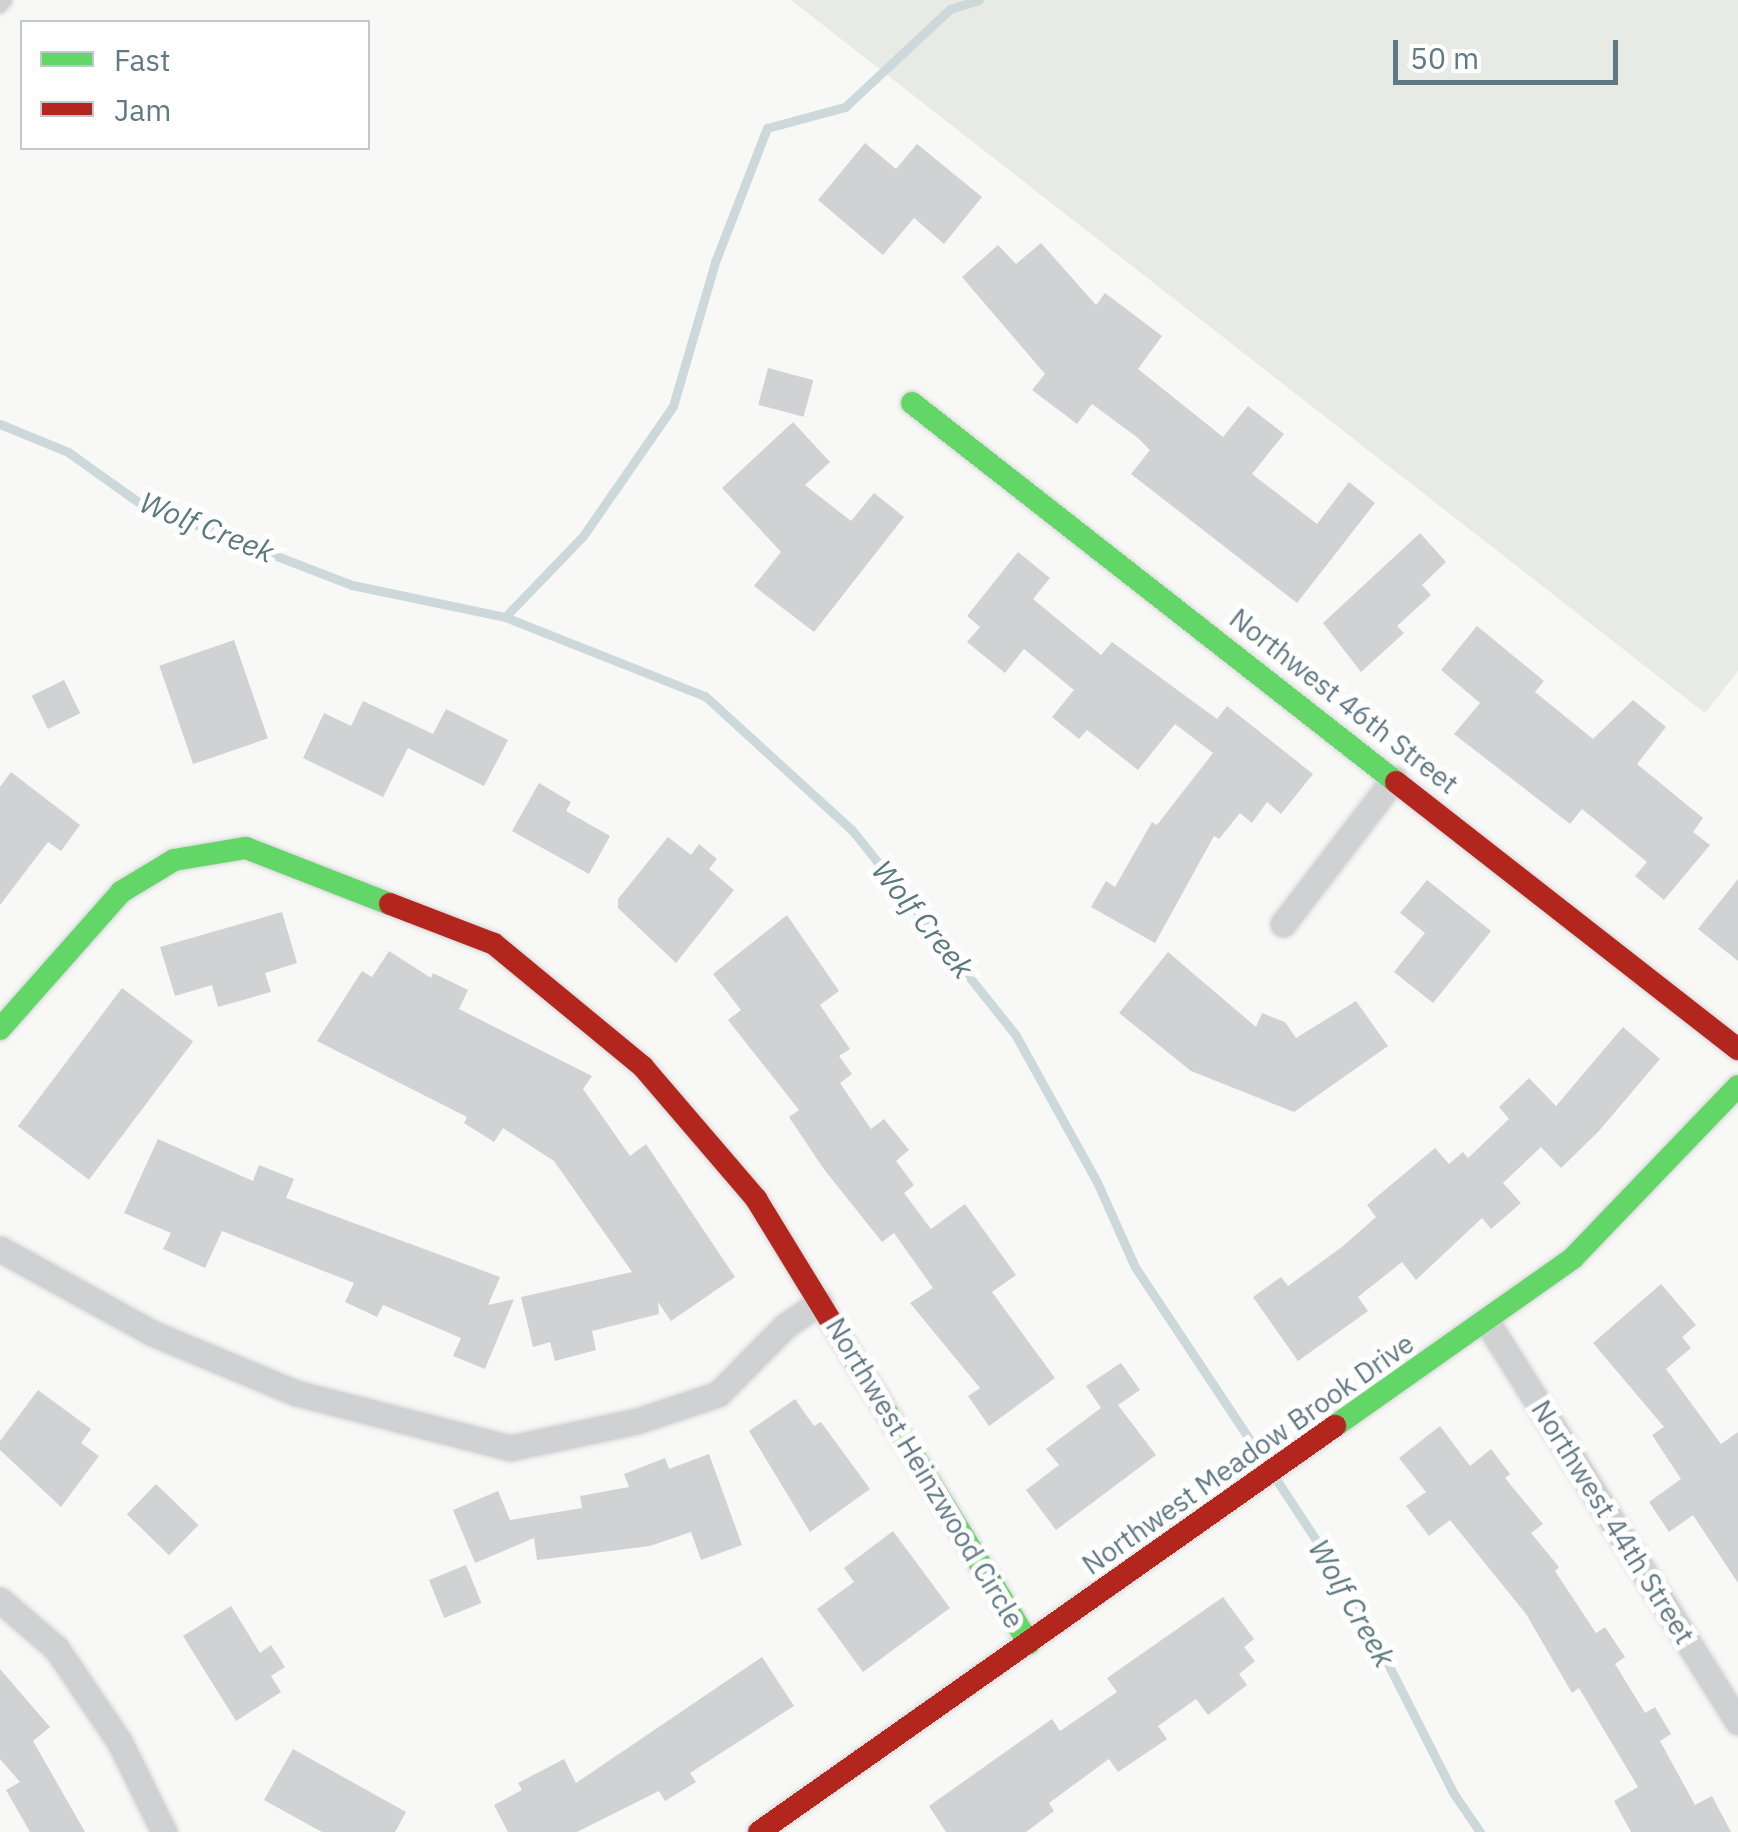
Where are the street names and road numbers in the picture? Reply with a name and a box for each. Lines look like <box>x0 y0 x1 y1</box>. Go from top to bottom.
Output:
street label: Northwest 46th Street <box>1223 601 1465 801</box>
street label: Northwest Heinzwood Circle <box>819 1312 1031 1634</box>
street label: Northwest Meadow Brook Drive <box>1076 1326 1420 1582</box>
street label: Northwest 44th Street <box>1524 1394 1702 1650</box>

